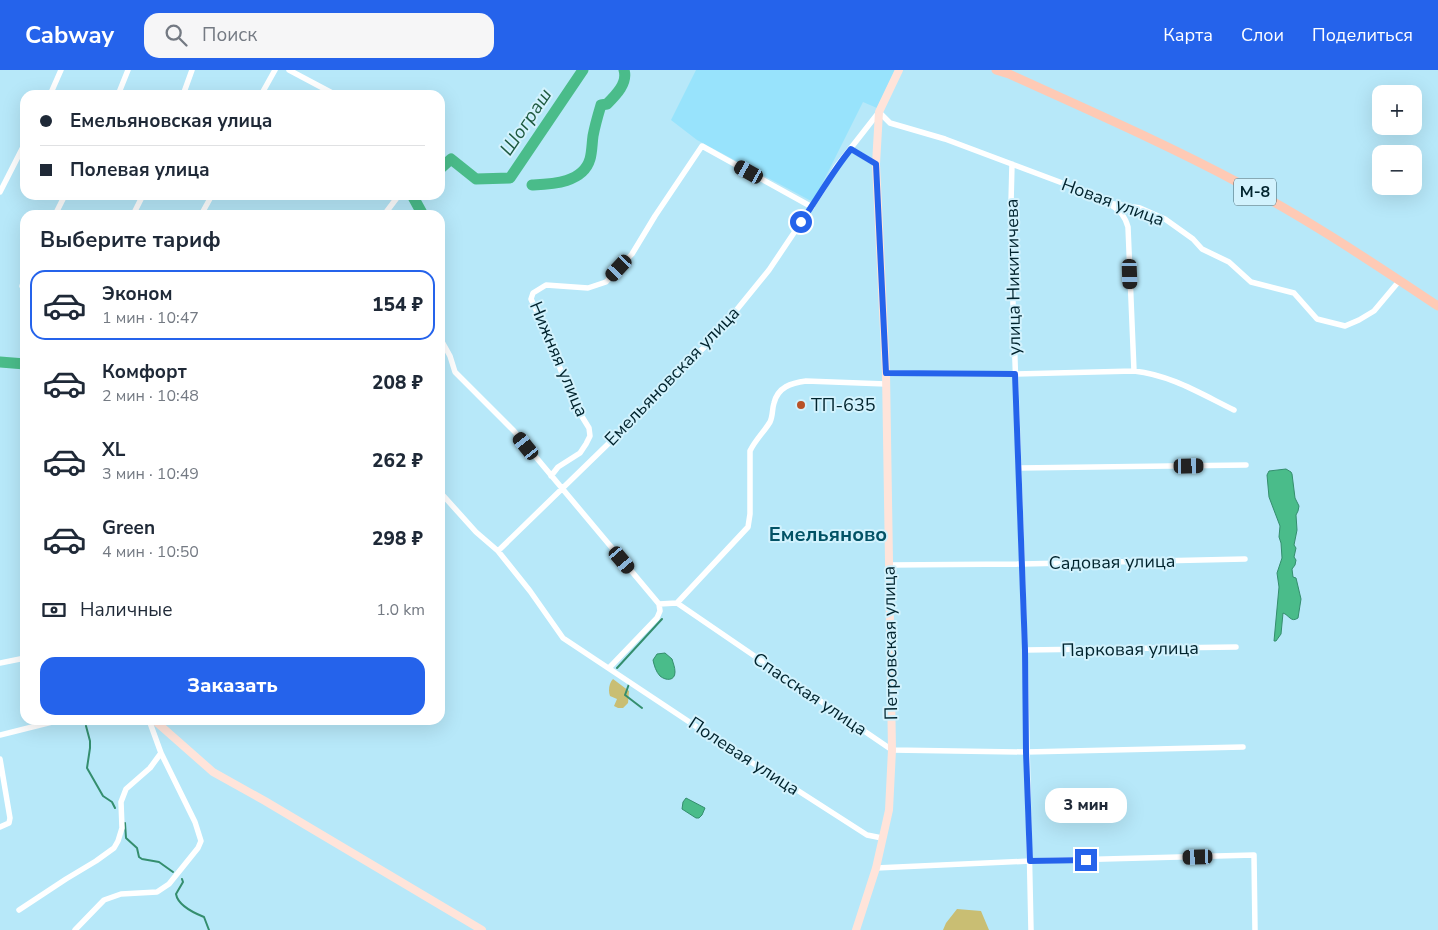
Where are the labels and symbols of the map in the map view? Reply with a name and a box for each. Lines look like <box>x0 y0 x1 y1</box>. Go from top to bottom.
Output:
water label: Шограш <box>494 83 558 161</box>
car <box>732 158 765 186</box>
street label: Новая улица <box>1058 172 1168 232</box>
road number: М-8 <box>1234 178 1276 206</box>
street label: улица Никитичева <box>1000 198 1026 356</box>
route start <box>790 211 812 233</box>
car <box>603 252 634 284</box>
car <box>1121 259 1138 289</box>
street label: Нижняя улица <box>524 298 594 420</box>
street label: Емельяновская улица <box>599 301 745 451</box>
place label: ТП-635 <box>811 393 875 417</box>
marker: ТП-635 <box>795 399 807 411</box>
car <box>510 430 541 462</box>
car <box>1173 458 1204 474</box>
district label: Емельяново <box>769 521 887 548</box>
car <box>606 544 637 576</box>
street label: Садовая улица <box>1049 549 1175 575</box>
street label: Петровская улица <box>877 566 903 720</box>
street label: Парковая улица <box>1061 636 1199 662</box>
street label: Спасская улица <box>748 647 872 741</box>
street label: Полевая улица <box>684 711 804 801</box>
callout: 3 мин <box>1045 788 1127 822</box>
route end <box>1075 849 1097 871</box>
car <box>1182 849 1213 865</box>

